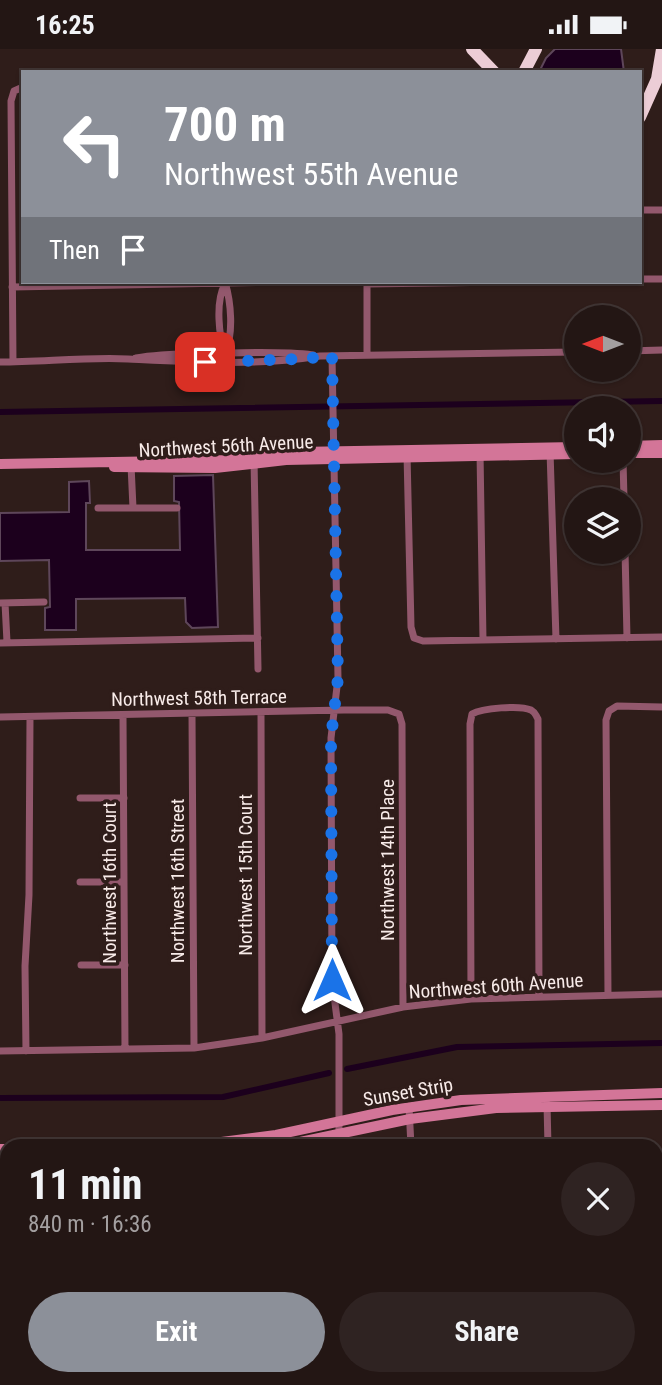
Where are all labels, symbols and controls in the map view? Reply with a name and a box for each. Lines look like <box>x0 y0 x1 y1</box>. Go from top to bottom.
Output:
text: 16:25 <box>35 10 95 40</box>
text: 700 m <box>164 96 286 153</box>
icon: left <box>49 98 140 189</box>
text: Northwest 55th Avenue <box>164 155 459 193</box>
icon: arrive <box>114 231 152 269</box>
text: Then <box>49 235 100 265</box>
north arrow <box>564 305 640 381</box>
map controls <box>564 305 641 564</box>
pin <box>175 332 235 392</box>
icon: arrive <box>186 343 224 381</box>
button: sound <box>564 396 641 473</box>
street label: Northwest 56th Avenue <box>138 430 314 462</box>
button: layers <box>564 487 641 564</box>
street label: Northwest 58th Terrace <box>111 685 287 711</box>
street label: Northwest 14th Place <box>376 779 399 941</box>
street label: Northwest 15th Court <box>234 794 257 956</box>
street label: Northwest 16th Street <box>166 799 189 963</box>
street label: Northwest 16th Court <box>98 802 121 964</box>
position arrow <box>295 943 369 1017</box>
street label: Northwest 60th Avenue <box>408 968 584 1004</box>
street label: Sunset Strip <box>361 1073 455 1111</box>
text: 11 min <box>28 1160 143 1209</box>
button: close <box>561 1162 635 1236</box>
text: 840 m · 16:36 <box>28 1211 152 1238</box>
button: Exit <box>28 1292 325 1372</box>
button: Share <box>339 1292 635 1372</box>

